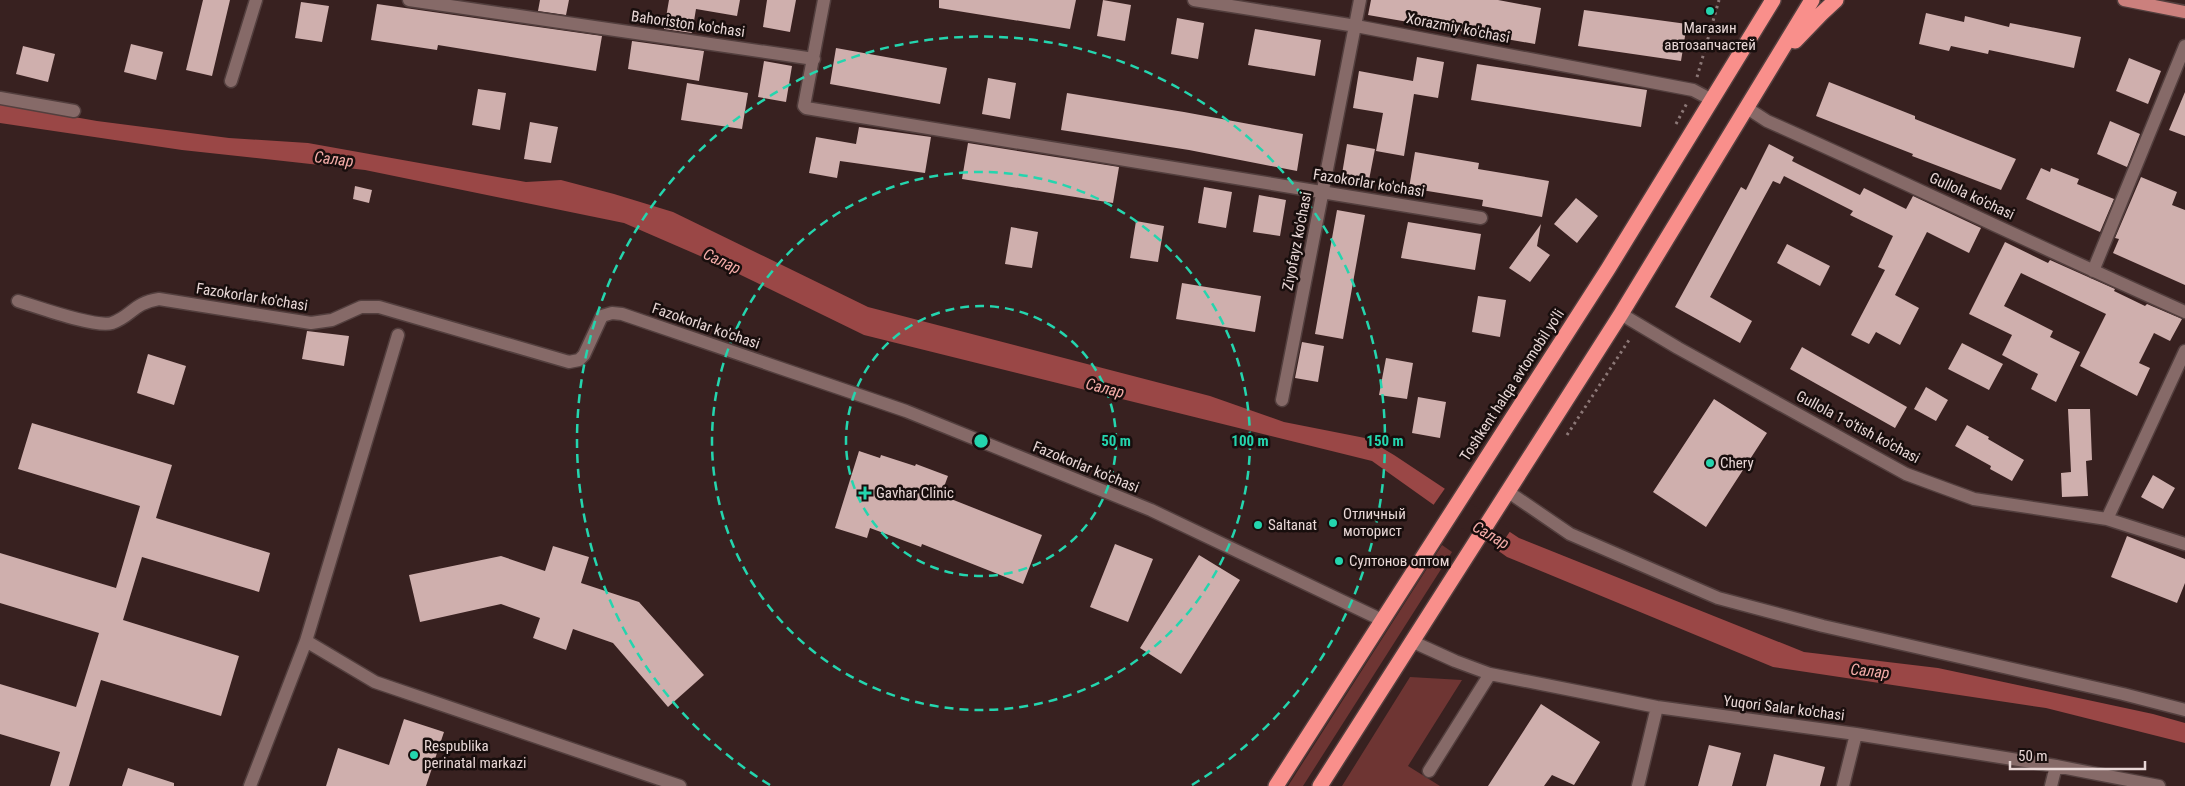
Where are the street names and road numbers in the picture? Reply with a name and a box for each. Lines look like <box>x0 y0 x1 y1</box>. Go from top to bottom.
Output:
street label: Bahoriston ko'chasi <box>630 7 746 41</box>
street label: Xorazmiy ko'chasi <box>1405 9 1511 47</box>
street label: Fazokorlar ko'chasi <box>1312 165 1426 201</box>
street label: Gullola ko'chasi <box>1927 168 2017 224</box>
street label: Ziyofayz ko'chasi <box>1279 190 1315 292</box>
street label: Fazokorlar ko'chasi <box>195 279 309 315</box>
street label: Fazokorlar ko'chasi <box>650 299 762 353</box>
street label: Toshkent halqa avtomobil yo'li <box>1456 306 1568 464</box>
street label: Gullola 1-o'tish ko'chasi <box>1793 387 1923 467</box>
street label: Fazokorlar ko'chasi <box>1030 438 1142 496</box>
street label: Yuqori Salar ko'chasi <box>1722 692 1846 724</box>

